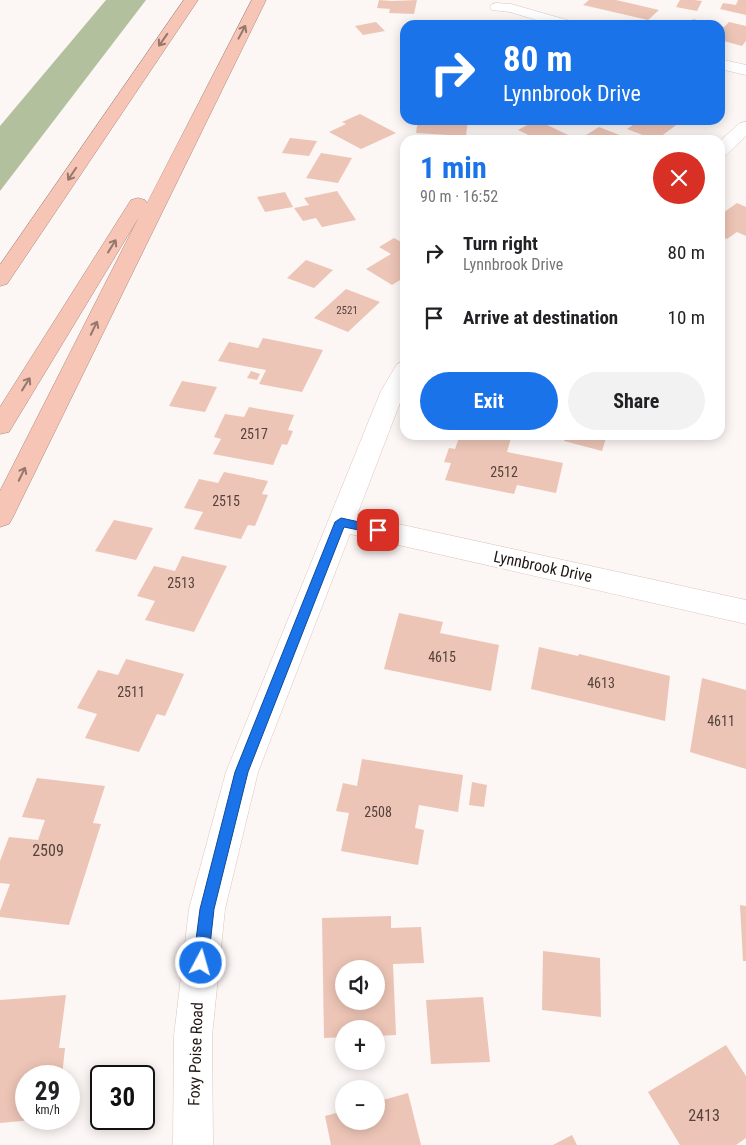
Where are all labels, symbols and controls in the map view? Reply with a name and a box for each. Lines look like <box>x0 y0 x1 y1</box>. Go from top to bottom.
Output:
one-way arrow <box>237 25 247 40</box>
one-way arrow <box>158 33 168 47</box>
text: 80 m <box>503 39 572 80</box>
icon: right <box>420 40 485 105</box>
text: Lynnbrook Drive <box>503 81 641 106</box>
text: 1 min <box>420 150 487 185</box>
button: close <box>653 152 705 204</box>
one-way arrow <box>66 167 77 181</box>
text: 90 m · 16:52 <box>420 187 498 206</box>
text: Turn right <box>463 232 538 255</box>
icon: right <box>420 239 448 267</box>
one-way arrow <box>107 240 117 254</box>
text: 80 m <box>668 241 705 264</box>
text: Lynnbrook Drive <box>463 255 563 274</box>
house number: 2521 <box>336 304 358 317</box>
icon: arrive <box>420 304 448 332</box>
text: Arrive at destination <box>463 306 618 329</box>
text: 10 m <box>668 306 705 329</box>
one-way arrow <box>90 321 99 336</box>
button: Exit <box>420 372 558 430</box>
button: Share <box>568 372 705 430</box>
one-way arrow <box>21 378 31 392</box>
house number: 2517 <box>240 426 268 442</box>
house number: 2512 <box>490 464 518 480</box>
one-way arrow <box>17 466 27 481</box>
house number: 2515 <box>212 493 240 509</box>
pin <box>357 509 399 551</box>
icon: arrive <box>364 516 392 544</box>
street label: Lynnbrook Drive <box>492 547 594 586</box>
house number: 2513 <box>167 575 195 591</box>
house number: 4615 <box>428 649 456 665</box>
house number: 4613 <box>587 675 615 691</box>
house number: 2511 <box>117 684 145 700</box>
house number: 4611 <box>707 713 735 729</box>
house number: 2508 <box>364 804 392 820</box>
house number: 2509 <box>32 841 64 860</box>
position arrow <box>174 936 226 988</box>
map controls <box>335 960 385 1130</box>
button: sound <box>335 960 385 1010</box>
street label: Foxy Poise Road <box>184 1002 207 1106</box>
button: + <box>335 1020 385 1070</box>
speed limit sign: 30 <box>90 1065 155 1130</box>
text: 29 <box>35 1077 60 1106</box>
button: − <box>335 1080 385 1130</box>
text: km/h <box>35 1103 60 1117</box>
house number: 2413 <box>688 1106 720 1125</box>

